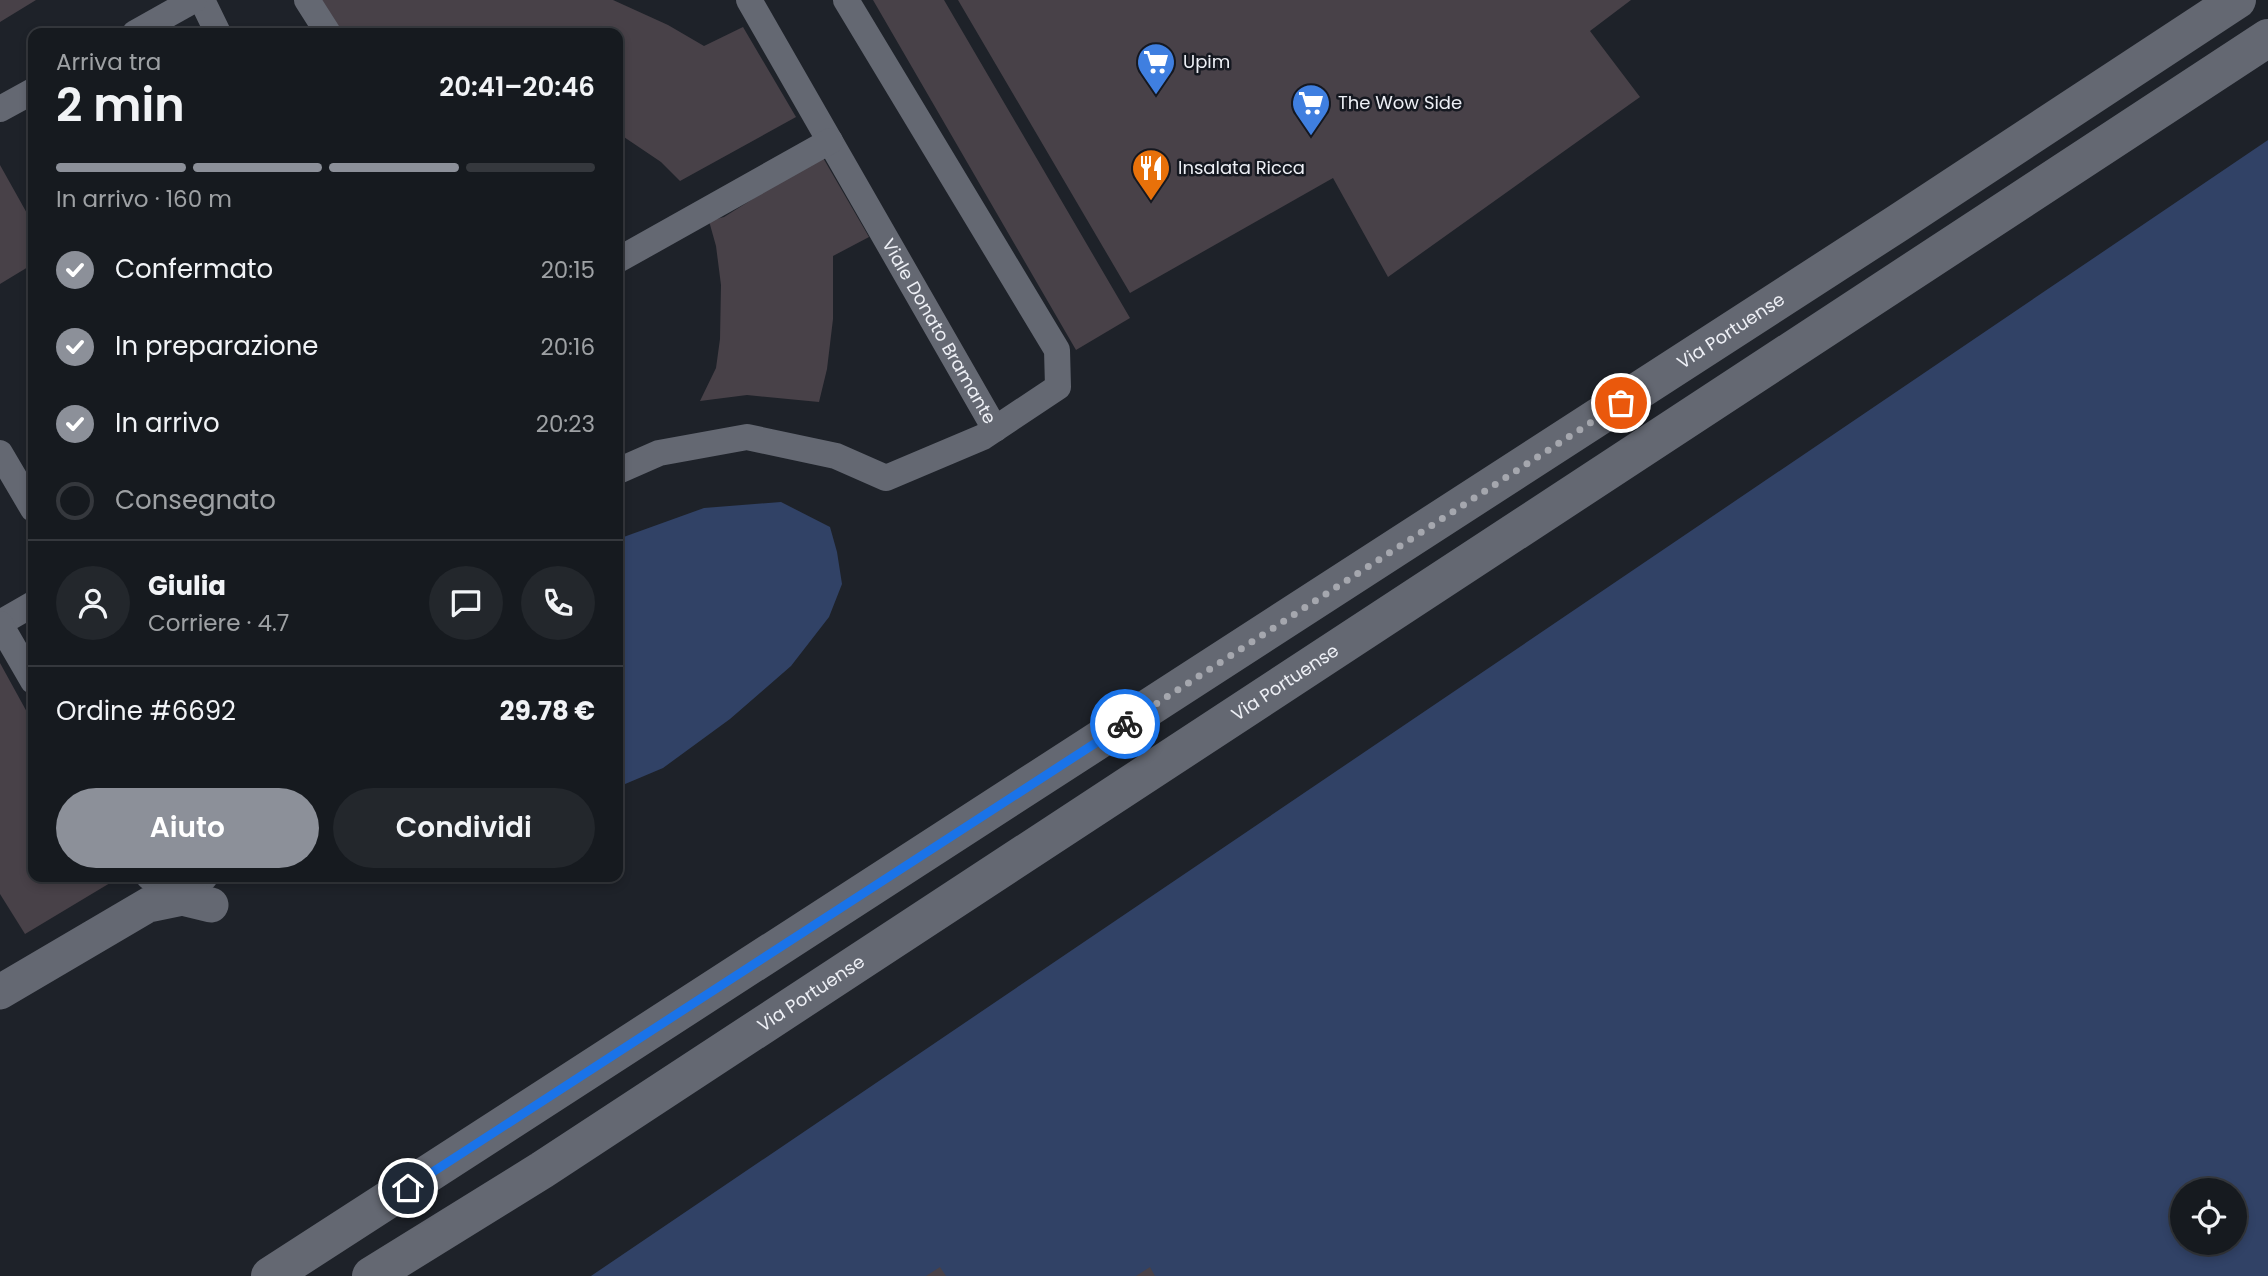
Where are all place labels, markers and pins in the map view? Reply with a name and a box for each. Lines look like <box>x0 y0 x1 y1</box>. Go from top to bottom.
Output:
supermarket icon: Upim <box>1135 41 1177 96</box>
place label: Upim <box>1183 49 1230 74</box>
supermarket icon: The Wow Side <box>1290 82 1332 137</box>
place label: The Wow Side <box>1338 90 1462 115</box>
restaurant icon: Insalata Ricca <box>1130 147 1172 202</box>
place label: Insalata Ricca <box>1178 155 1305 180</box>
pin <box>1591 373 1651 433</box>
pin <box>378 1158 438 1218</box>

